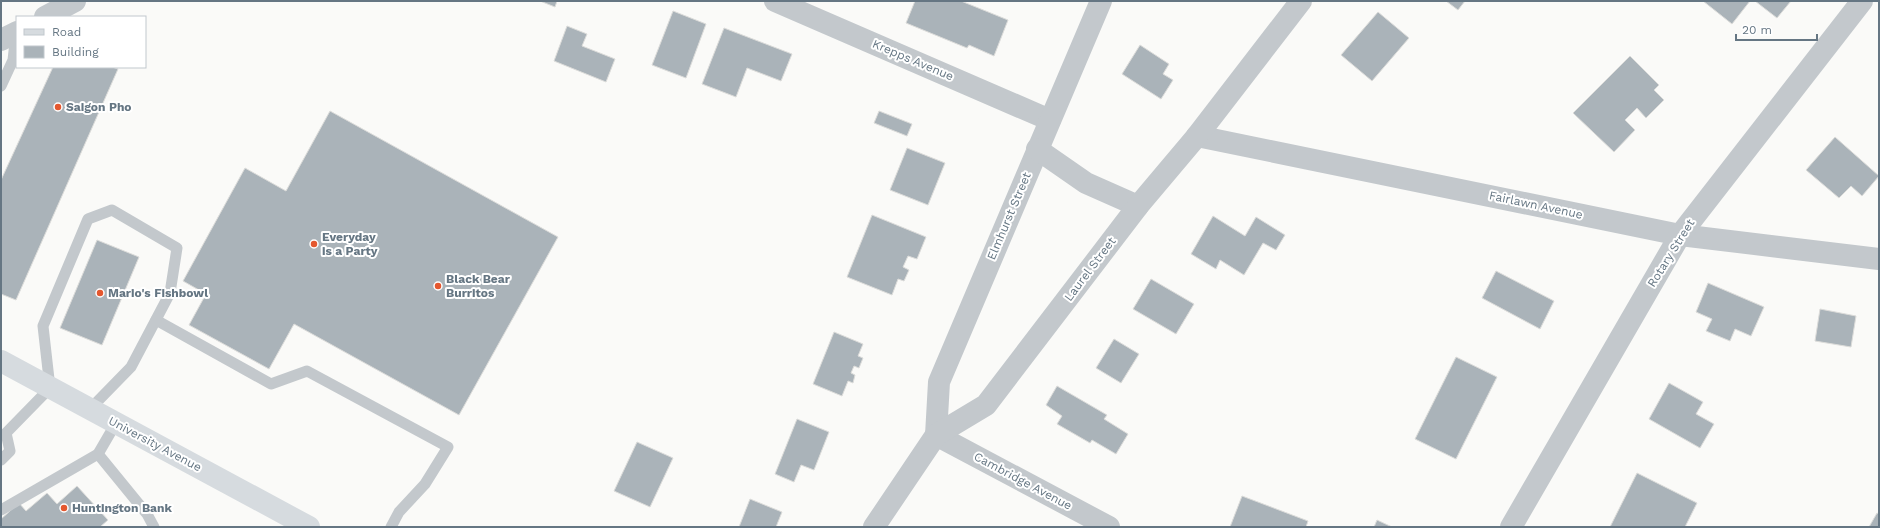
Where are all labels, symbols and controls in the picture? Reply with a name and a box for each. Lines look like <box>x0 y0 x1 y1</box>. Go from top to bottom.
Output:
legend <box>16 16 146 68</box>
scale bar <box>1736 16 1817 42</box>
text: 20 m <box>1742 23 1772 37</box>
text: Road <box>52 25 81 39</box>
street label: Krepps Avenue <box>870 37 956 83</box>
text: Building <box>52 45 99 59</box>
place label: Saigon Pho <box>66 100 132 114</box>
marker: Saigon Pho <box>53 102 63 112</box>
street label: Elmhurst Street <box>984 170 1034 262</box>
street label: Fairlawn Avenue <box>1488 188 1584 222</box>
street label: Rotary Street <box>1644 216 1698 290</box>
place label: Everyday is a Party <box>322 230 378 258</box>
street label: Laurel Street <box>1061 234 1119 304</box>
marker: Everyday is a Party <box>309 239 319 249</box>
place label: Black Bear Burritos <box>446 272 511 300</box>
marker: Black Bear Burritos <box>433 281 443 291</box>
place label: Mario's Fishbowl <box>108 286 208 300</box>
marker: Mario's Fishbowl <box>95 288 105 298</box>
street label: University Avenue <box>106 414 204 474</box>
street label: Cambridge Avenue <box>972 449 1074 513</box>
place label: Huntington Bank <box>72 501 172 515</box>
marker: Huntington Bank <box>59 503 69 513</box>

